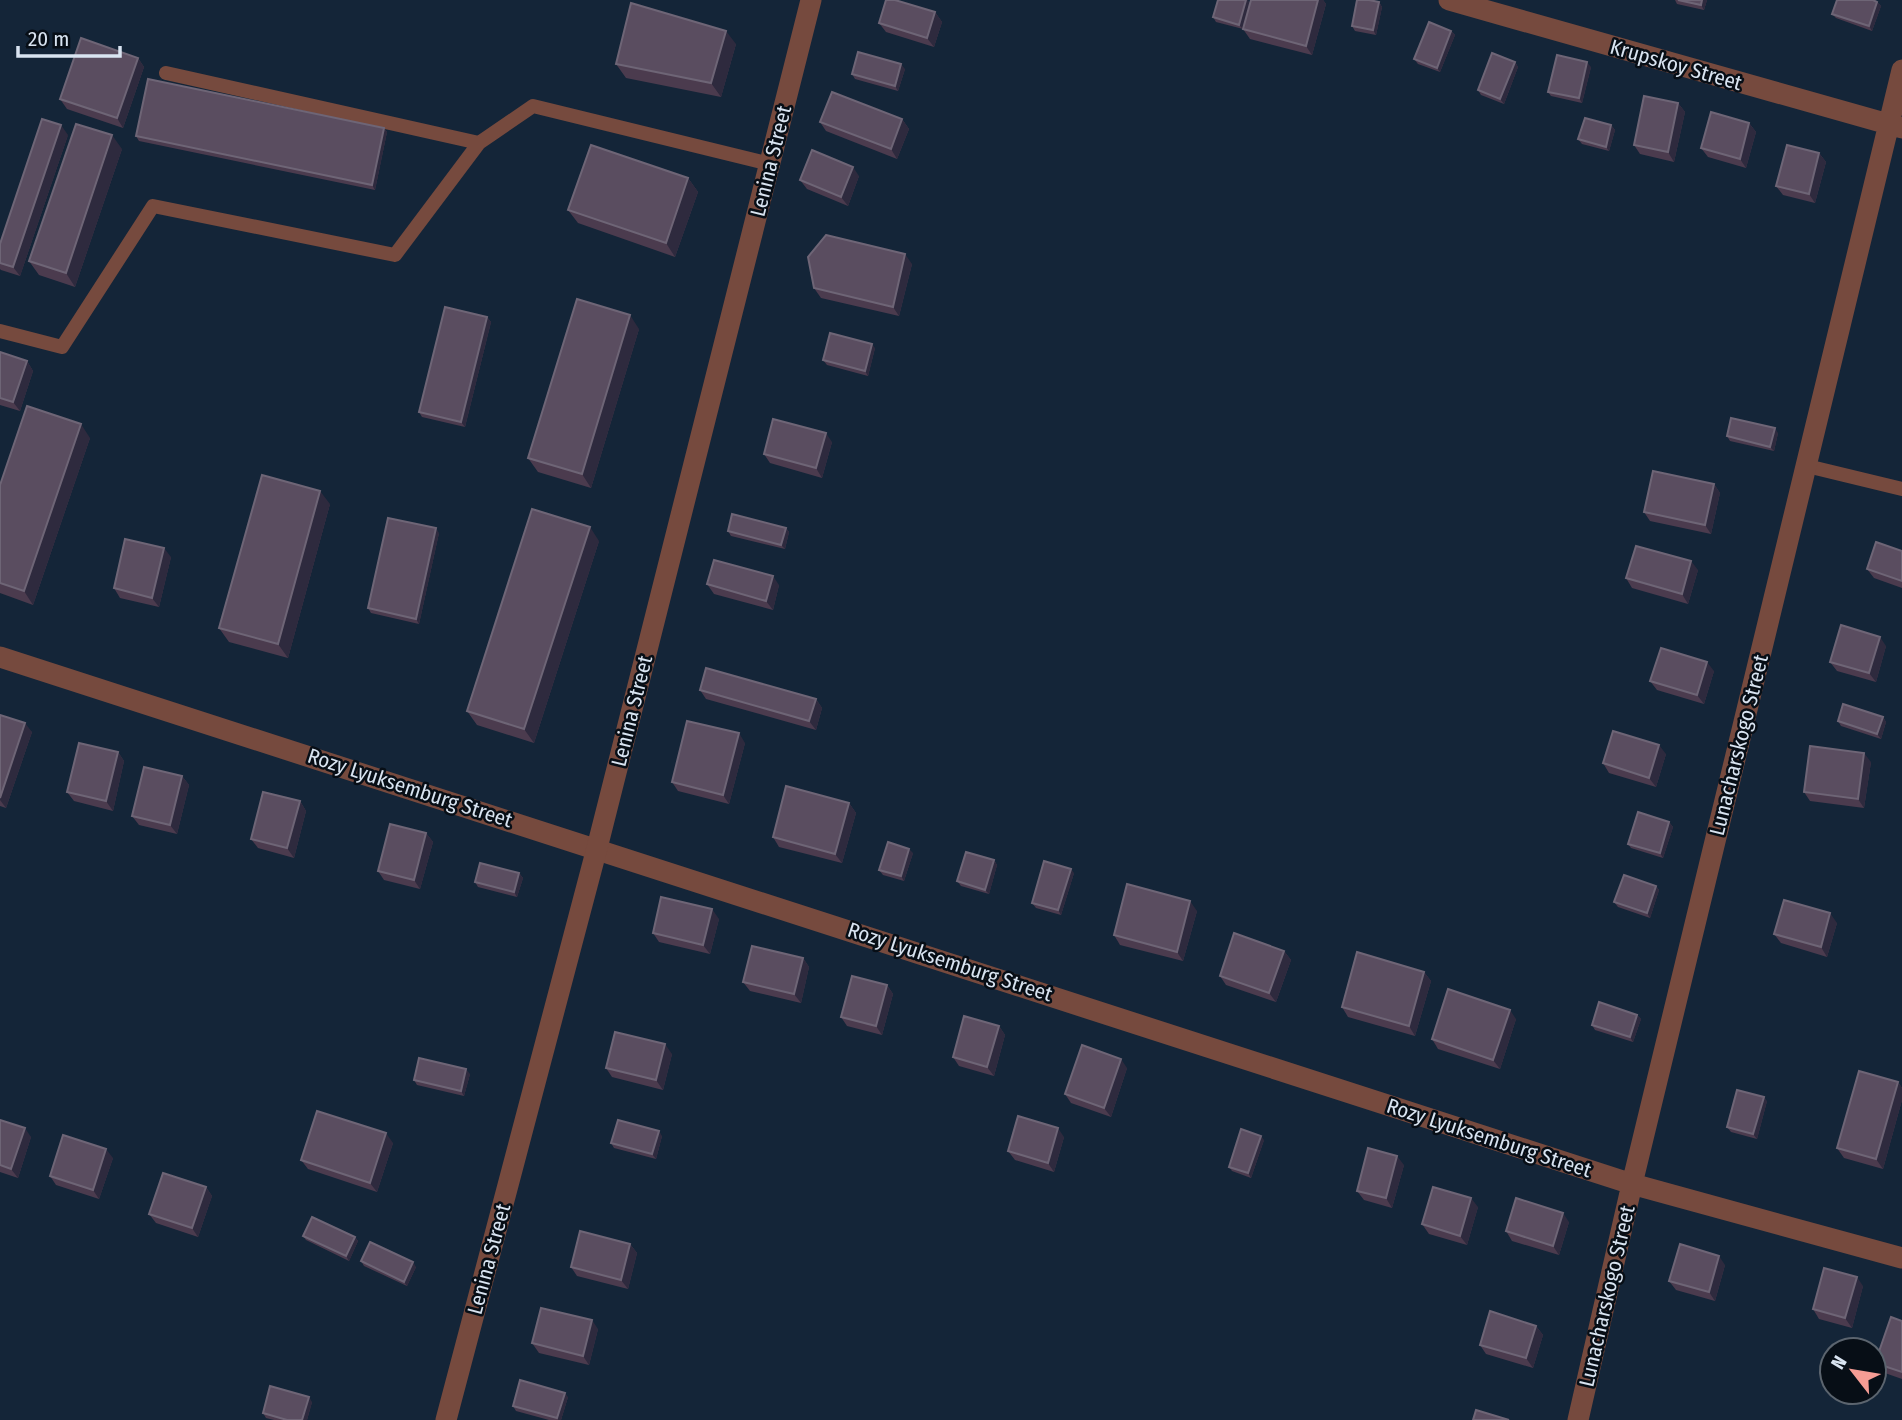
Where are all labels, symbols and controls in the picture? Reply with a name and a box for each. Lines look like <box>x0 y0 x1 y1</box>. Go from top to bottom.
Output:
scale bar <box>18 14 119 58</box>
text: 20 m <box>28 26 69 52</box>
street label: Krupskoy Street <box>1607 34 1745 96</box>
street label: Lenina Street <box>745 103 797 219</box>
street label: Lunacharskogo Street <box>1704 652 1774 838</box>
street label: Lenina Street <box>606 653 658 769</box>
street label: Rozy Lyuksemburg Street <box>304 743 516 833</box>
street label: Rozy Lyuksemburg Street <box>844 917 1056 1007</box>
street label: Rozy Lyuksemburg Street <box>1383 1093 1595 1183</box>
street label: Lenina Street <box>462 1201 516 1317</box>
street label: Lunacharskogo Street <box>1573 1203 1641 1389</box>
north arrow <box>1818 1336 1888 1406</box>
text: N <box>1826 1352 1852 1373</box>

